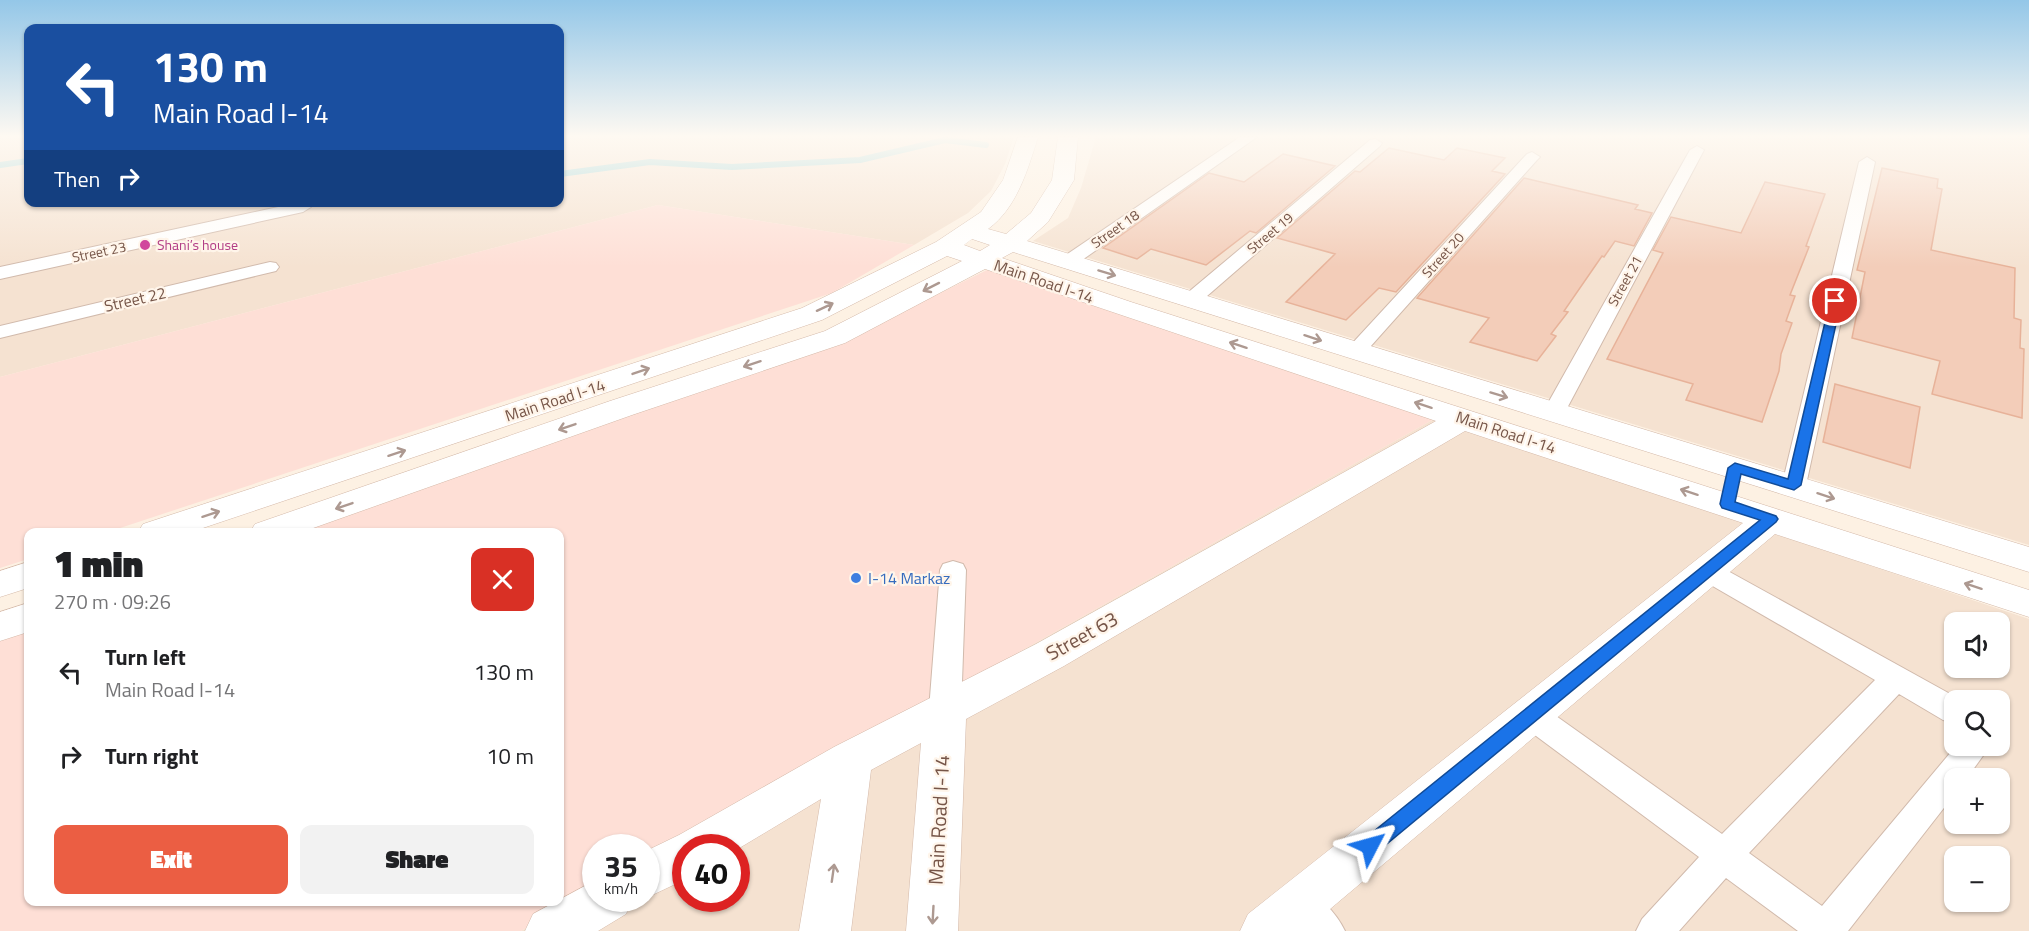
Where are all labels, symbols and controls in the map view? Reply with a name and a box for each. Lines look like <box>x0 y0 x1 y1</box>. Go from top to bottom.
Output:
text: 130 m <box>153 34 268 98</box>
icon: left <box>54 48 132 126</box>
text: Main Road I-14 <box>153 92 329 133</box>
text: Then <box>54 162 100 196</box>
icon: right <box>112 162 145 195</box>
street label: Street 18 <box>1086 204 1143 253</box>
street label: Street 19 <box>1242 207 1298 258</box>
street label: Street 20 <box>1416 227 1469 282</box>
place label: Shani’s house <box>157 234 238 255</box>
street label: Street 23 <box>70 236 128 267</box>
marker: Shani’s house <box>138 238 152 252</box>
street label: Street 21 <box>1602 252 1647 310</box>
street label: Main Road I-14 <box>991 253 1097 309</box>
one-way arrow <box>1097 268 1116 279</box>
pin <box>1809 275 1860 326</box>
street label: Street 22 <box>102 280 168 318</box>
one-way arrow <box>922 282 940 293</box>
icon: arrive <box>1818 284 1851 317</box>
one-way arrow <box>816 301 834 313</box>
one-way arrow <box>1303 333 1322 344</box>
one-way arrow <box>1229 339 1248 350</box>
one-way arrow <box>743 360 762 371</box>
one-way arrow <box>631 365 650 376</box>
street label: Main Road I-14 <box>502 372 608 427</box>
one-way arrow <box>1489 390 1508 401</box>
one-way arrow <box>1414 399 1433 410</box>
street label: Main Road I-14 <box>1453 405 1559 460</box>
one-way arrow <box>558 422 577 433</box>
one-way arrow <box>387 446 405 457</box>
one-way arrow <box>1680 485 1698 496</box>
one-way arrow <box>1816 491 1835 502</box>
one-way arrow <box>335 501 354 512</box>
one-way arrow <box>201 508 220 519</box>
text: 1 min <box>54 536 143 591</box>
button: close <box>471 548 534 611</box>
place label: I-14 Markaz <box>868 566 950 590</box>
marker: I-14 Markaz <box>849 571 863 585</box>
one-way arrow <box>1964 579 1983 590</box>
text: 270 m · 09:26 <box>54 586 171 617</box>
street label: Street 63 <box>1040 603 1124 668</box>
map controls <box>1944 612 2010 912</box>
button: sound <box>1944 612 2010 678</box>
text: Turn left <box>105 640 186 674</box>
text: 130 m <box>474 655 534 689</box>
icon: left <box>54 656 87 689</box>
text: Main Road I-14 <box>105 674 235 705</box>
button: search <box>1944 690 2010 756</box>
text: Turn right <box>105 739 199 773</box>
text: 10 m <box>486 739 534 773</box>
icon: right <box>54 740 87 773</box>
street label: Main Road I-14 <box>920 754 957 886</box>
button: + <box>1944 768 2010 834</box>
position arrow <box>1338 814 1402 878</box>
button: Exit <box>54 825 288 894</box>
button: Share <box>300 825 534 894</box>
speed limit sign: 40 <box>672 834 750 912</box>
text: 35 <box>604 843 638 889</box>
button: − <box>1944 846 2010 912</box>
one-way arrow <box>828 864 839 884</box>
text: km/h <box>604 877 638 900</box>
one-way arrow <box>927 905 938 925</box>

